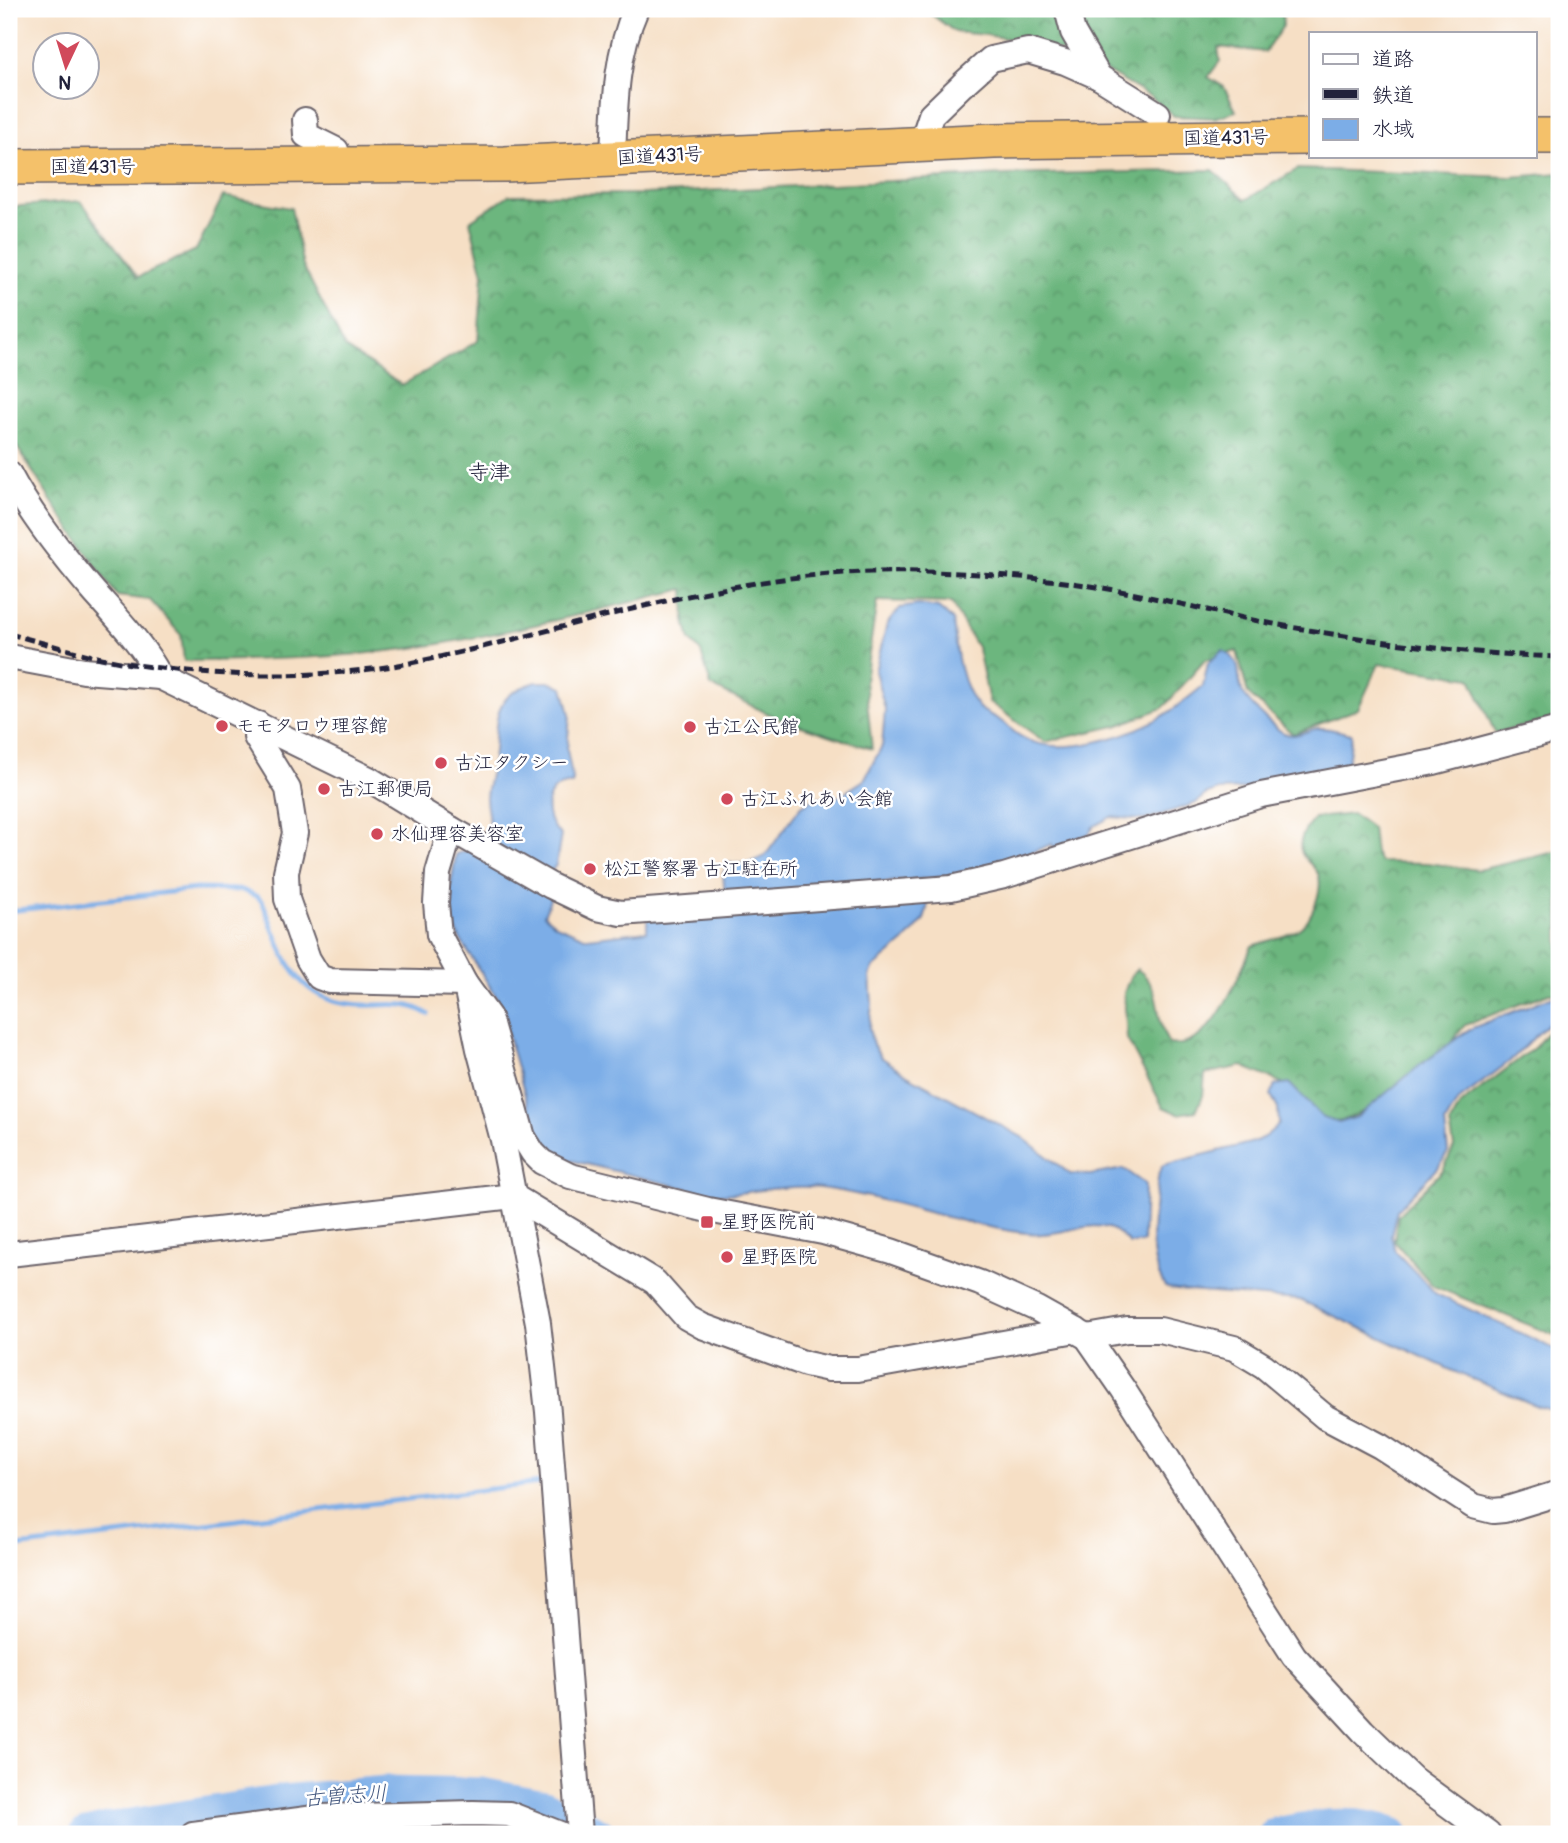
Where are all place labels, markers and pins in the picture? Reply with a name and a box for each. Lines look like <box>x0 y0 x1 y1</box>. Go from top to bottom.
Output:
place label: モモタロウ理容館 <box>236 714 388 738</box>
place label: 古江公民館 <box>704 715 799 739</box>
marker: モモタロウ理容館 <box>214 718 230 734</box>
marker: 古江公民館 <box>682 719 698 735</box>
place label: 古江タクシー <box>455 751 569 775</box>
marker: 古江タクシー <box>433 755 449 771</box>
place label: 古江郵便局 <box>338 777 433 801</box>
marker: 古江郵便局 <box>316 781 332 797</box>
place label: 古江ふれあい会館 <box>741 787 893 811</box>
marker: 古江ふれあい会館 <box>719 791 735 807</box>
place label: 水仙理容美容室 <box>391 822 524 846</box>
marker: 水仙理容美容室 <box>369 826 385 842</box>
place label: 松江警察署 古江駐在所 <box>604 857 798 881</box>
marker: 松江警察署 古江駐在所 <box>582 861 598 877</box>
place label: 星野医院前 <box>721 1210 816 1234</box>
marker: 星野医院前 <box>699 1214 715 1230</box>
place label: 星野医院 <box>741 1245 817 1269</box>
marker: 星野医院 <box>719 1249 735 1265</box>

